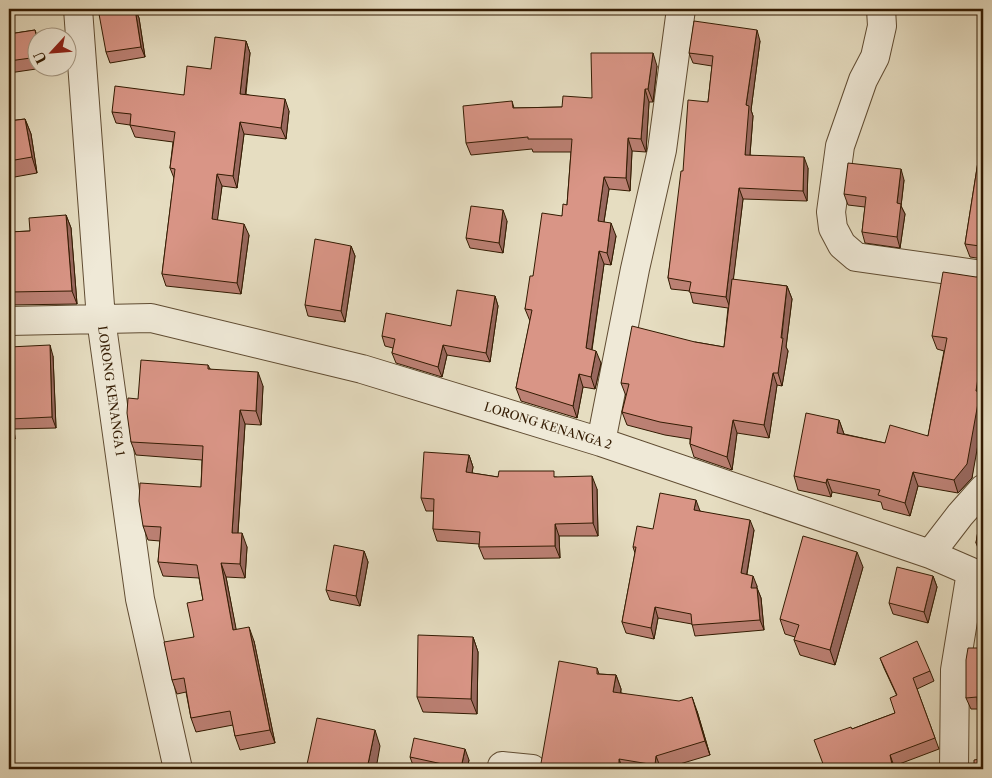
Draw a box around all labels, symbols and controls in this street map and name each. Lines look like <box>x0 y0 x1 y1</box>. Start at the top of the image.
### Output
north arrow <box>28 28 78 78</box>
text: U <box>29 48 51 67</box>
street label: LORONG KENANGA 1 <box>95 325 128 457</box>
street label: LORONG KENANGA 2 <box>482 399 614 452</box>

